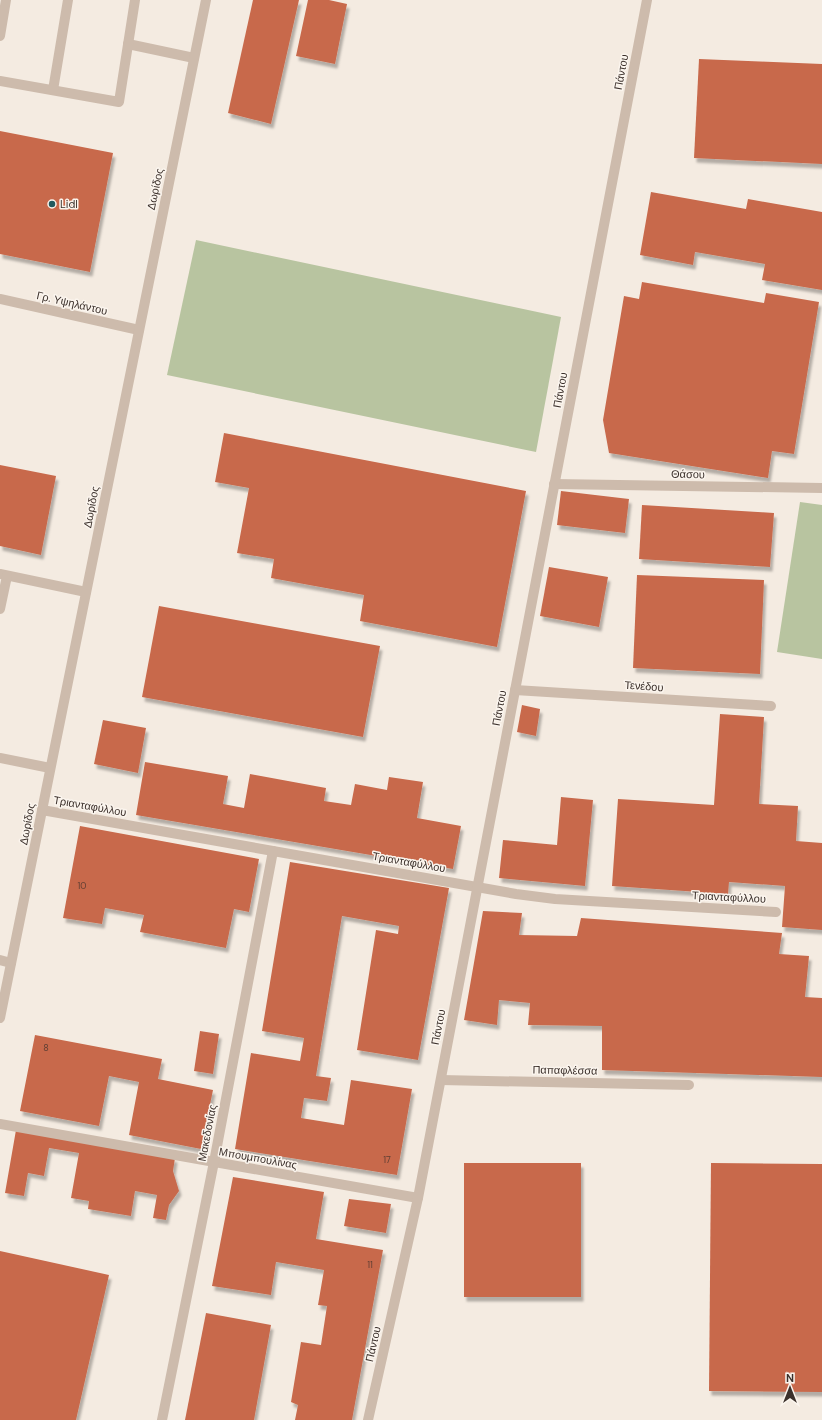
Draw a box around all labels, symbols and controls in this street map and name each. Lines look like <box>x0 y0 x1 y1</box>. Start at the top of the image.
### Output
street label: Πάντου <box>611 53 631 91</box>
street label: Δωρίδος <box>144 167 166 211</box>
place label: Lidl <box>60 197 78 211</box>
marker: Lidl <box>47 199 57 209</box>
street label: Γρ. Υψηλάντου <box>35 288 109 318</box>
street label: Πάντου <box>550 371 570 409</box>
street label: Θάσου <box>671 467 705 481</box>
street label: Δωρίδος <box>80 485 102 529</box>
street label: Τενέδου <box>624 678 664 694</box>
street label: Πάντου <box>489 689 509 727</box>
street label: Τριανταφύλλου <box>52 793 128 819</box>
street label: Δωρίδος <box>16 802 38 846</box>
street label: Τριανταφύλλου <box>371 849 447 875</box>
house number: 10 <box>78 880 86 892</box>
street label: Τριανταφύλλου <box>692 888 766 906</box>
street label: Πάντου <box>428 1008 448 1046</box>
house number: 8 <box>43 1042 49 1054</box>
street label: Παπαφλέσσα <box>532 1062 598 1078</box>
street label: Μακεδονίας <box>195 1103 219 1163</box>
street label: Μπουμπουλίνας <box>218 1144 298 1172</box>
house number: 17 <box>383 1154 391 1166</box>
house number: 11 <box>367 1259 373 1271</box>
street label: Πάντου <box>362 1325 384 1363</box>
north arrow <box>770 1368 810 1408</box>
text: N <box>786 1371 794 1385</box>

